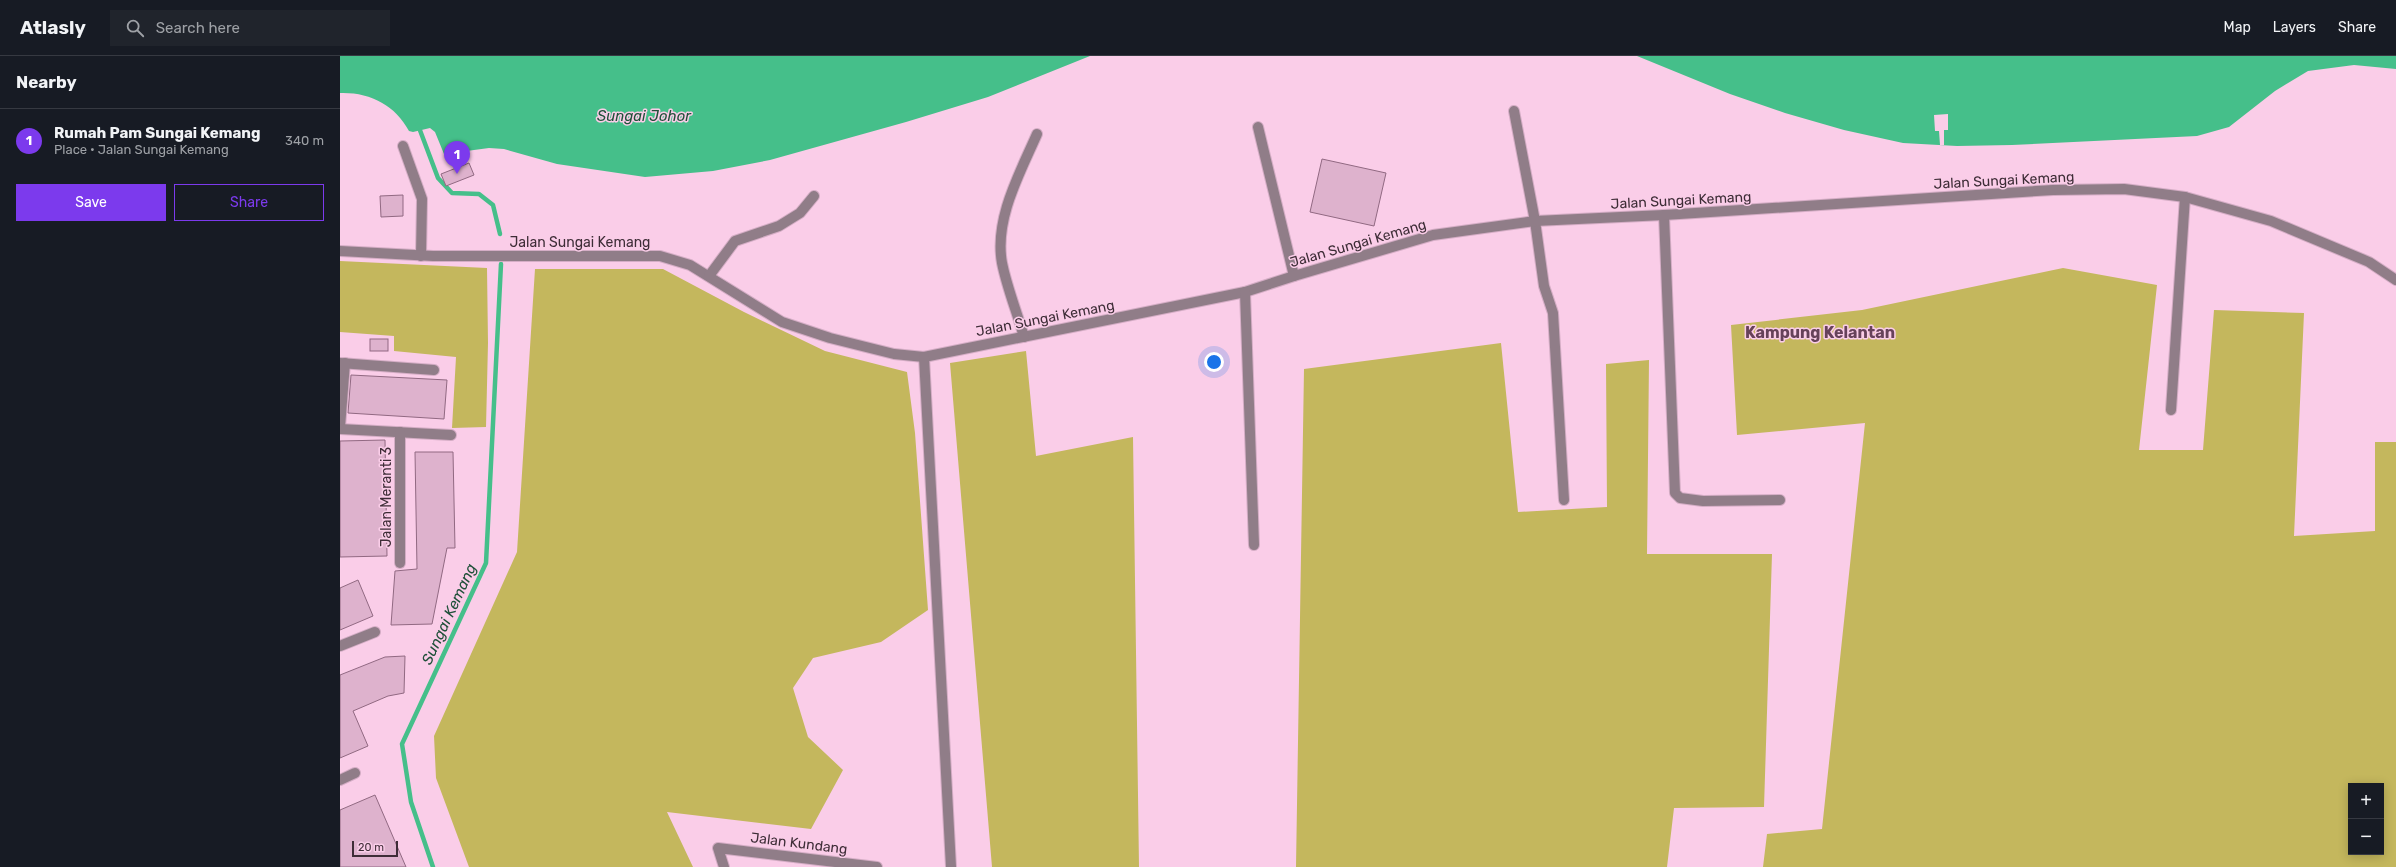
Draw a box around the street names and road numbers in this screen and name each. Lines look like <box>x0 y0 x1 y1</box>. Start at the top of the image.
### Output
street label: Jalan Sungai Kemang <box>1933 168 2075 193</box>
street label: Jalan Sungai Kemang <box>1610 188 1752 213</box>
street label: Jalan Sungai Kemang <box>1288 216 1428 271</box>
street label: Jalan Sungai Kemang <box>510 234 650 251</box>
street label: Jalan Sungai Kemang <box>974 297 1116 340</box>
street label: Jalan Meranti 3 <box>378 447 395 547</box>
street label: Jalan Kundang <box>750 829 848 858</box>

